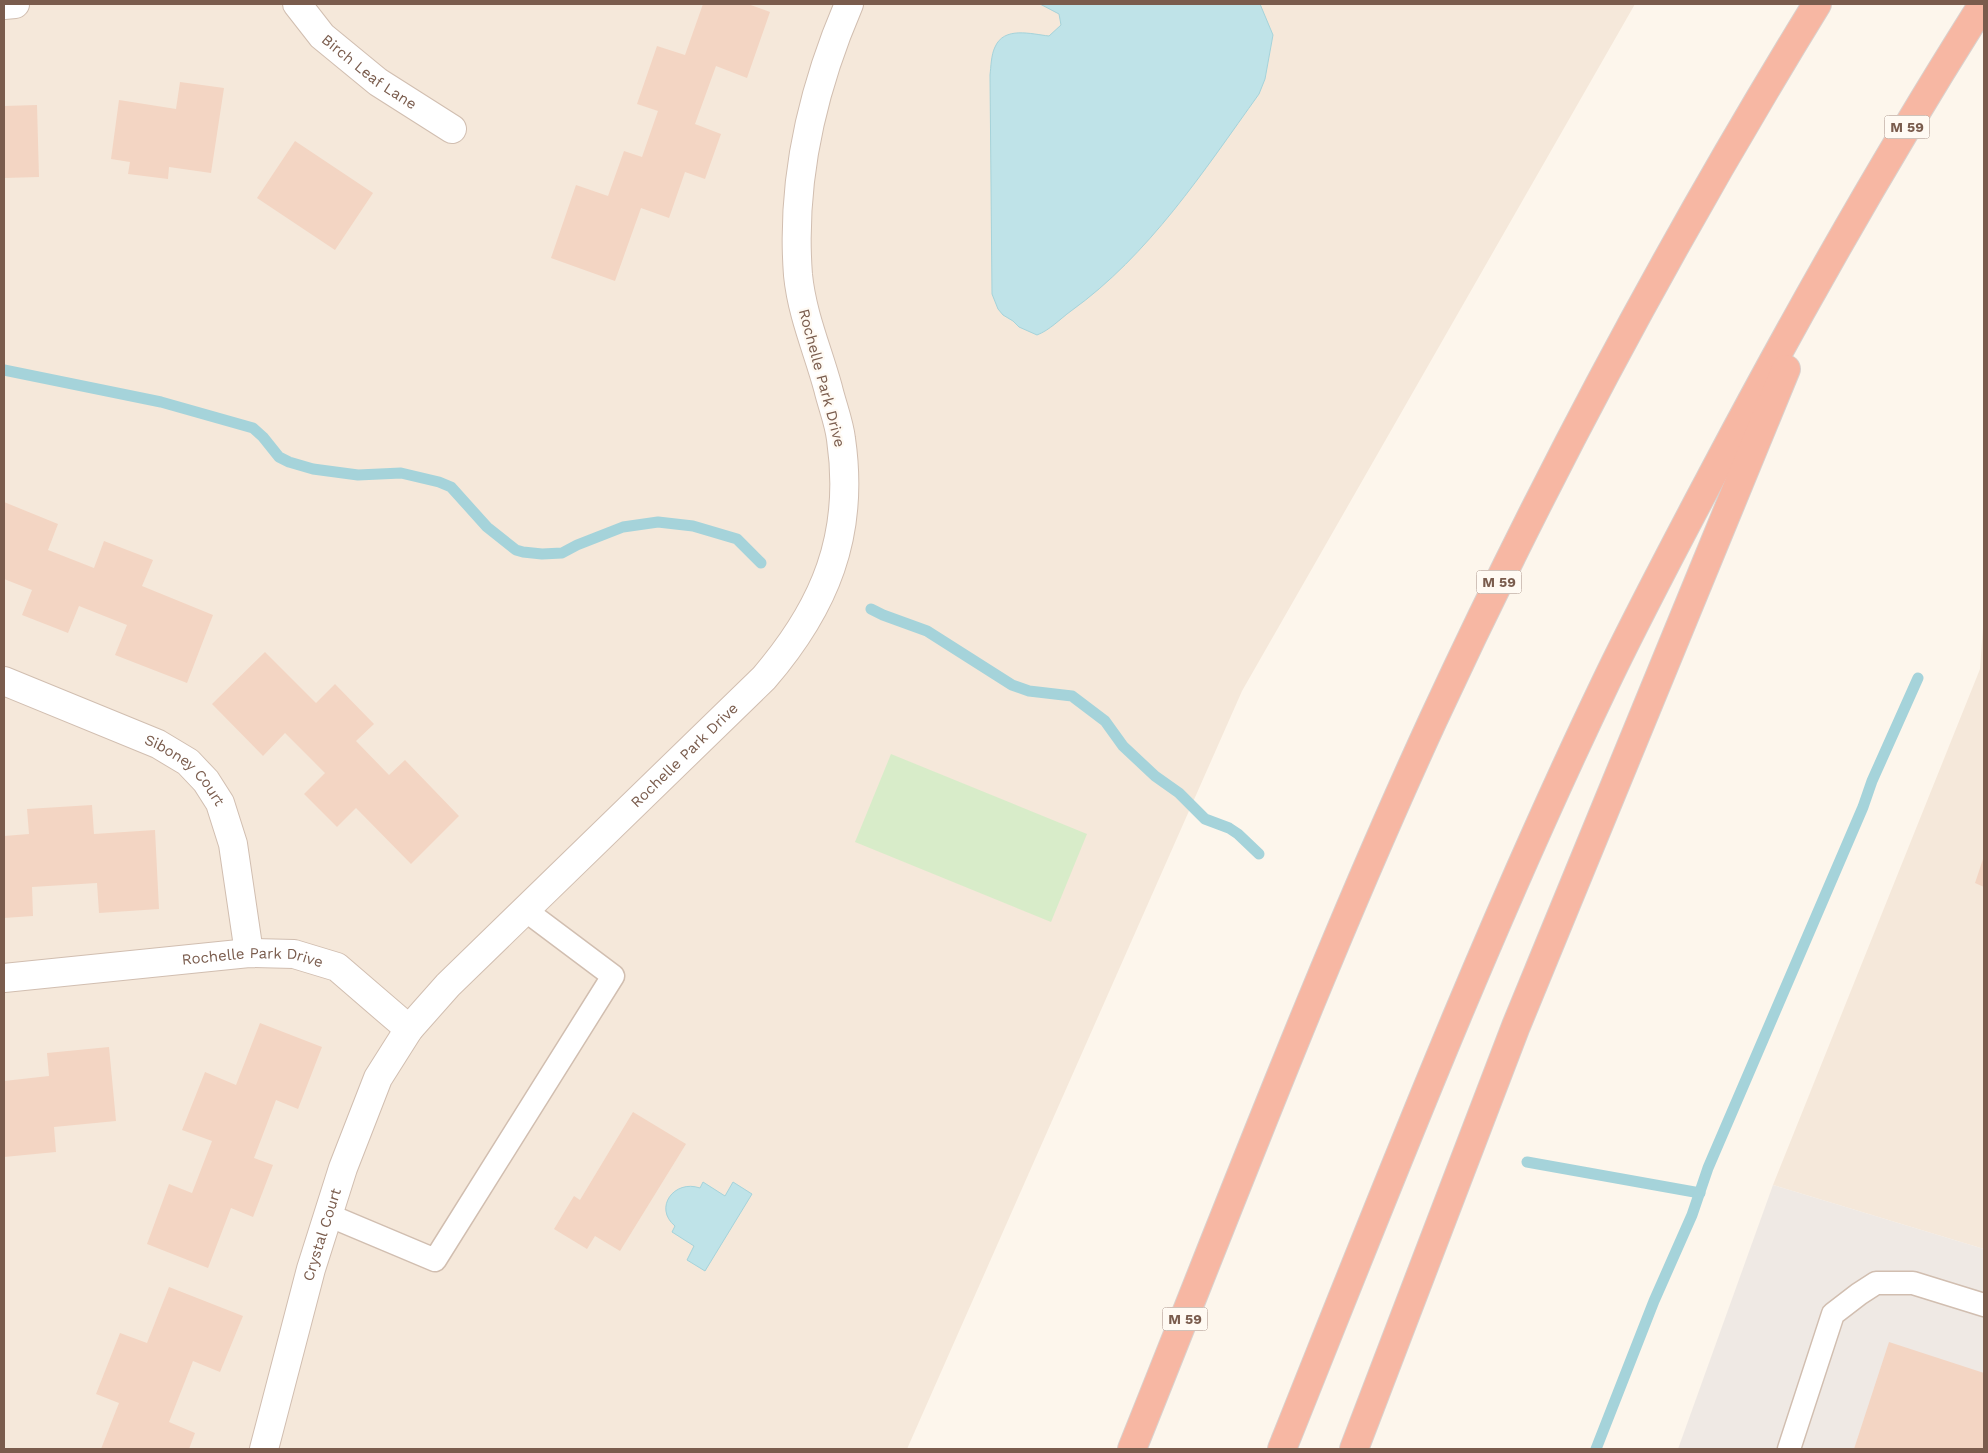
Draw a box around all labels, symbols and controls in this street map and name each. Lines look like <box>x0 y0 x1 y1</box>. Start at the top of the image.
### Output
street label: Birch Leaf Lane <box>318 30 420 113</box>
road number: M 59 <box>1884 115 1930 138</box>
street label: Rochelle Park Drive <box>795 307 849 449</box>
road number: M 59 <box>1476 570 1522 594</box>
street label: Rochelle Park Drive <box>627 699 742 811</box>
street label: Siboney Court <box>142 730 229 810</box>
street label: Rochelle Park Drive <box>181 944 325 971</box>
street label: Crystal Court <box>299 1185 345 1283</box>
road number: M 59 <box>1162 1308 1208 1330</box>

